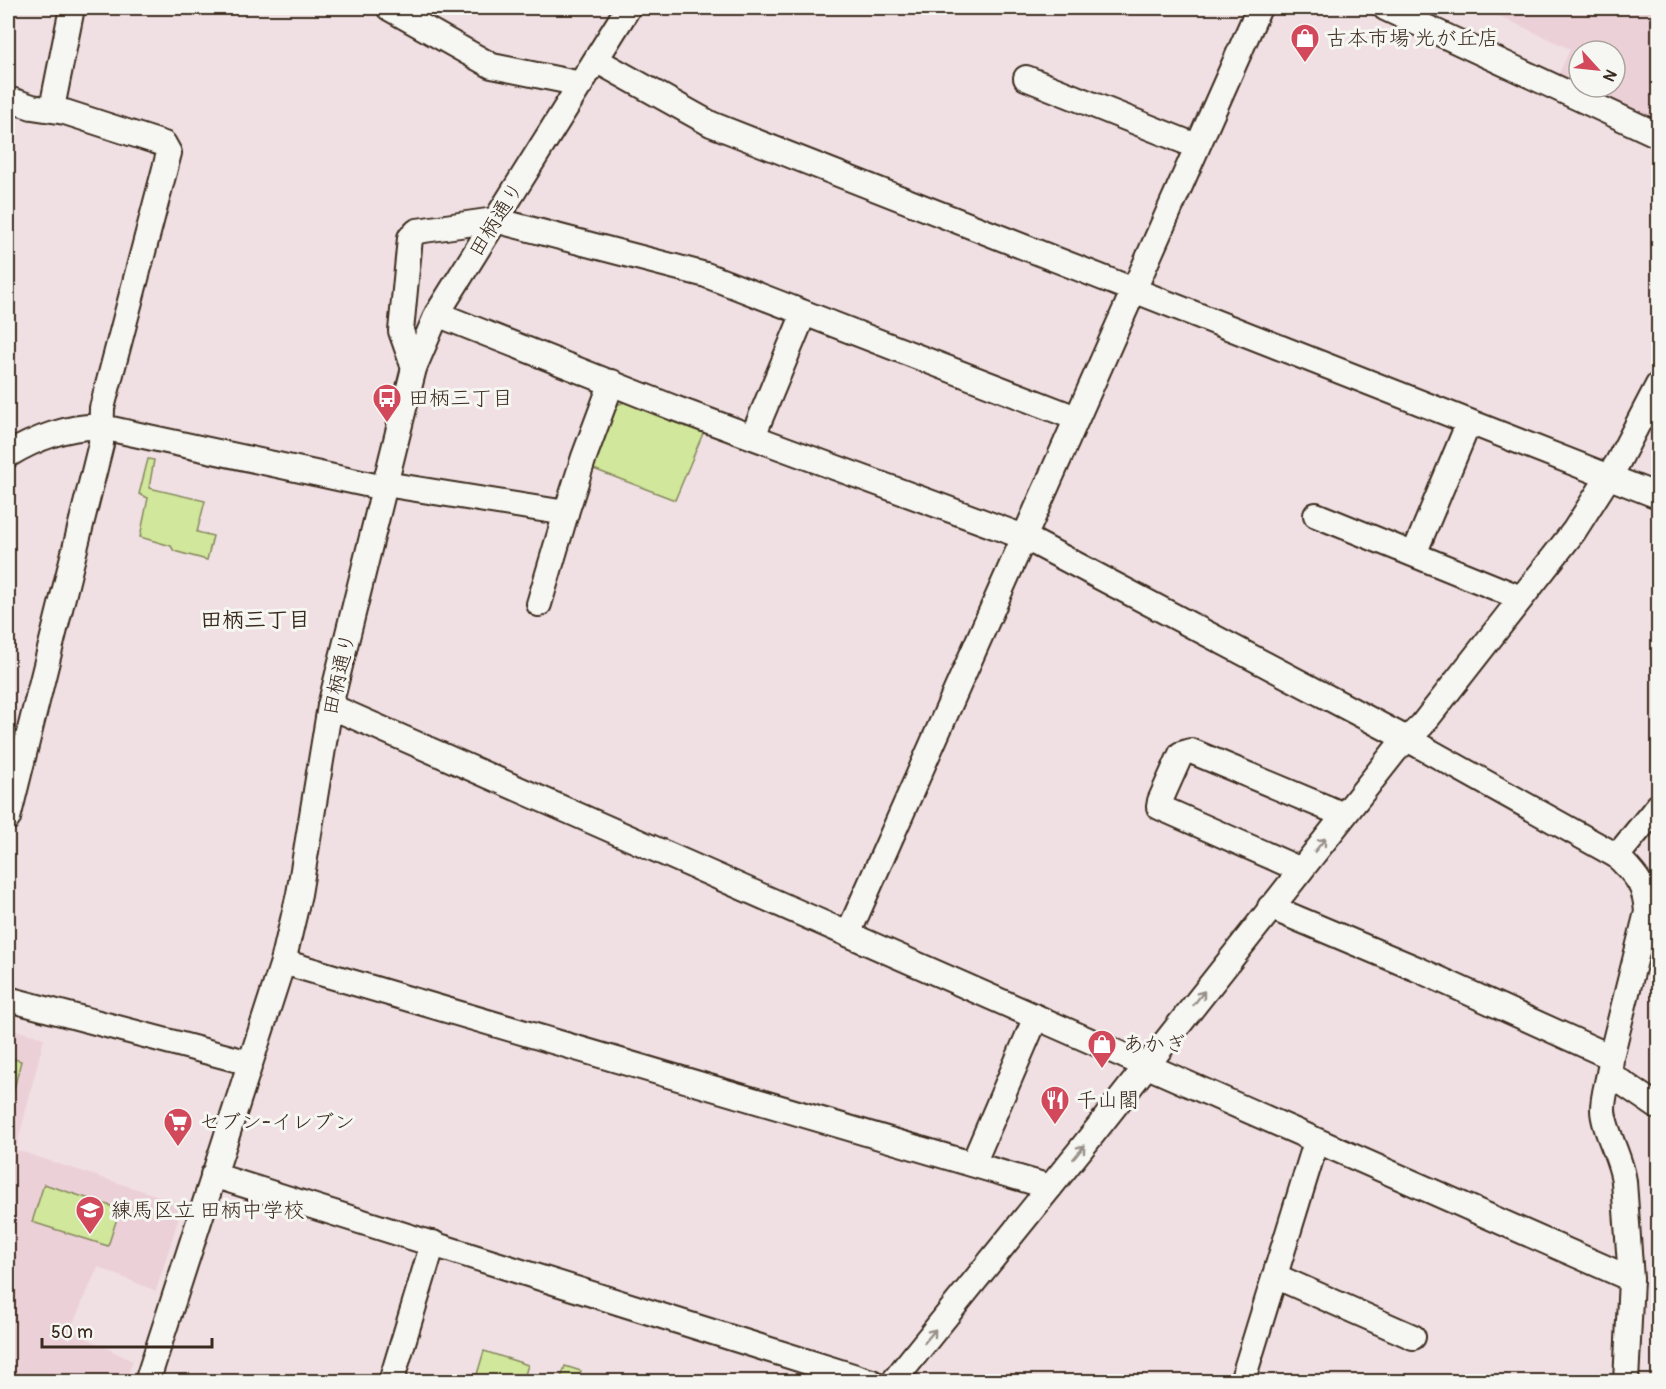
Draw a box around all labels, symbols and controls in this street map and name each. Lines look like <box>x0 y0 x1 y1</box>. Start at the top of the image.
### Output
shop icon: 古本市場 光が丘店 <box>1289 22 1321 64</box>
place label: 古本市場 光が丘店 <box>1326 25 1499 52</box>
north arrow <box>1567 39 1627 99</box>
text: N <box>1598 66 1621 85</box>
street label: 田柄通り <box>463 176 530 262</box>
bus stop icon: 田柄三丁目 <box>371 382 403 424</box>
place label: 田柄三丁目 <box>408 385 513 412</box>
district label: 田柄三丁目 <box>200 606 310 634</box>
street label: 田柄通り <box>317 630 362 718</box>
one-way arrow <box>1314 838 1327 854</box>
one-way arrow <box>1192 990 1205 1006</box>
shop icon: あかぎ <box>1086 1028 1118 1070</box>
place label: あかぎ <box>1123 1031 1186 1058</box>
restaurant icon: 千山閣 <box>1039 1084 1071 1126</box>
place label: 千山閣 <box>1076 1087 1139 1114</box>
supermarket icon: セブン-イレブン <box>162 1106 194 1148</box>
place label: セブン-イレブン <box>199 1109 355 1136</box>
one-way arrow <box>1072 1144 1085 1160</box>
school or university icon: 練馬区立 田柄中学校 <box>74 1194 106 1236</box>
place label: 練馬区立 田柄中学校 <box>111 1197 305 1224</box>
scale bar <box>42 1311 212 1349</box>
text: 50 m <box>51 1321 93 1344</box>
one-way arrow <box>923 1329 937 1344</box>

